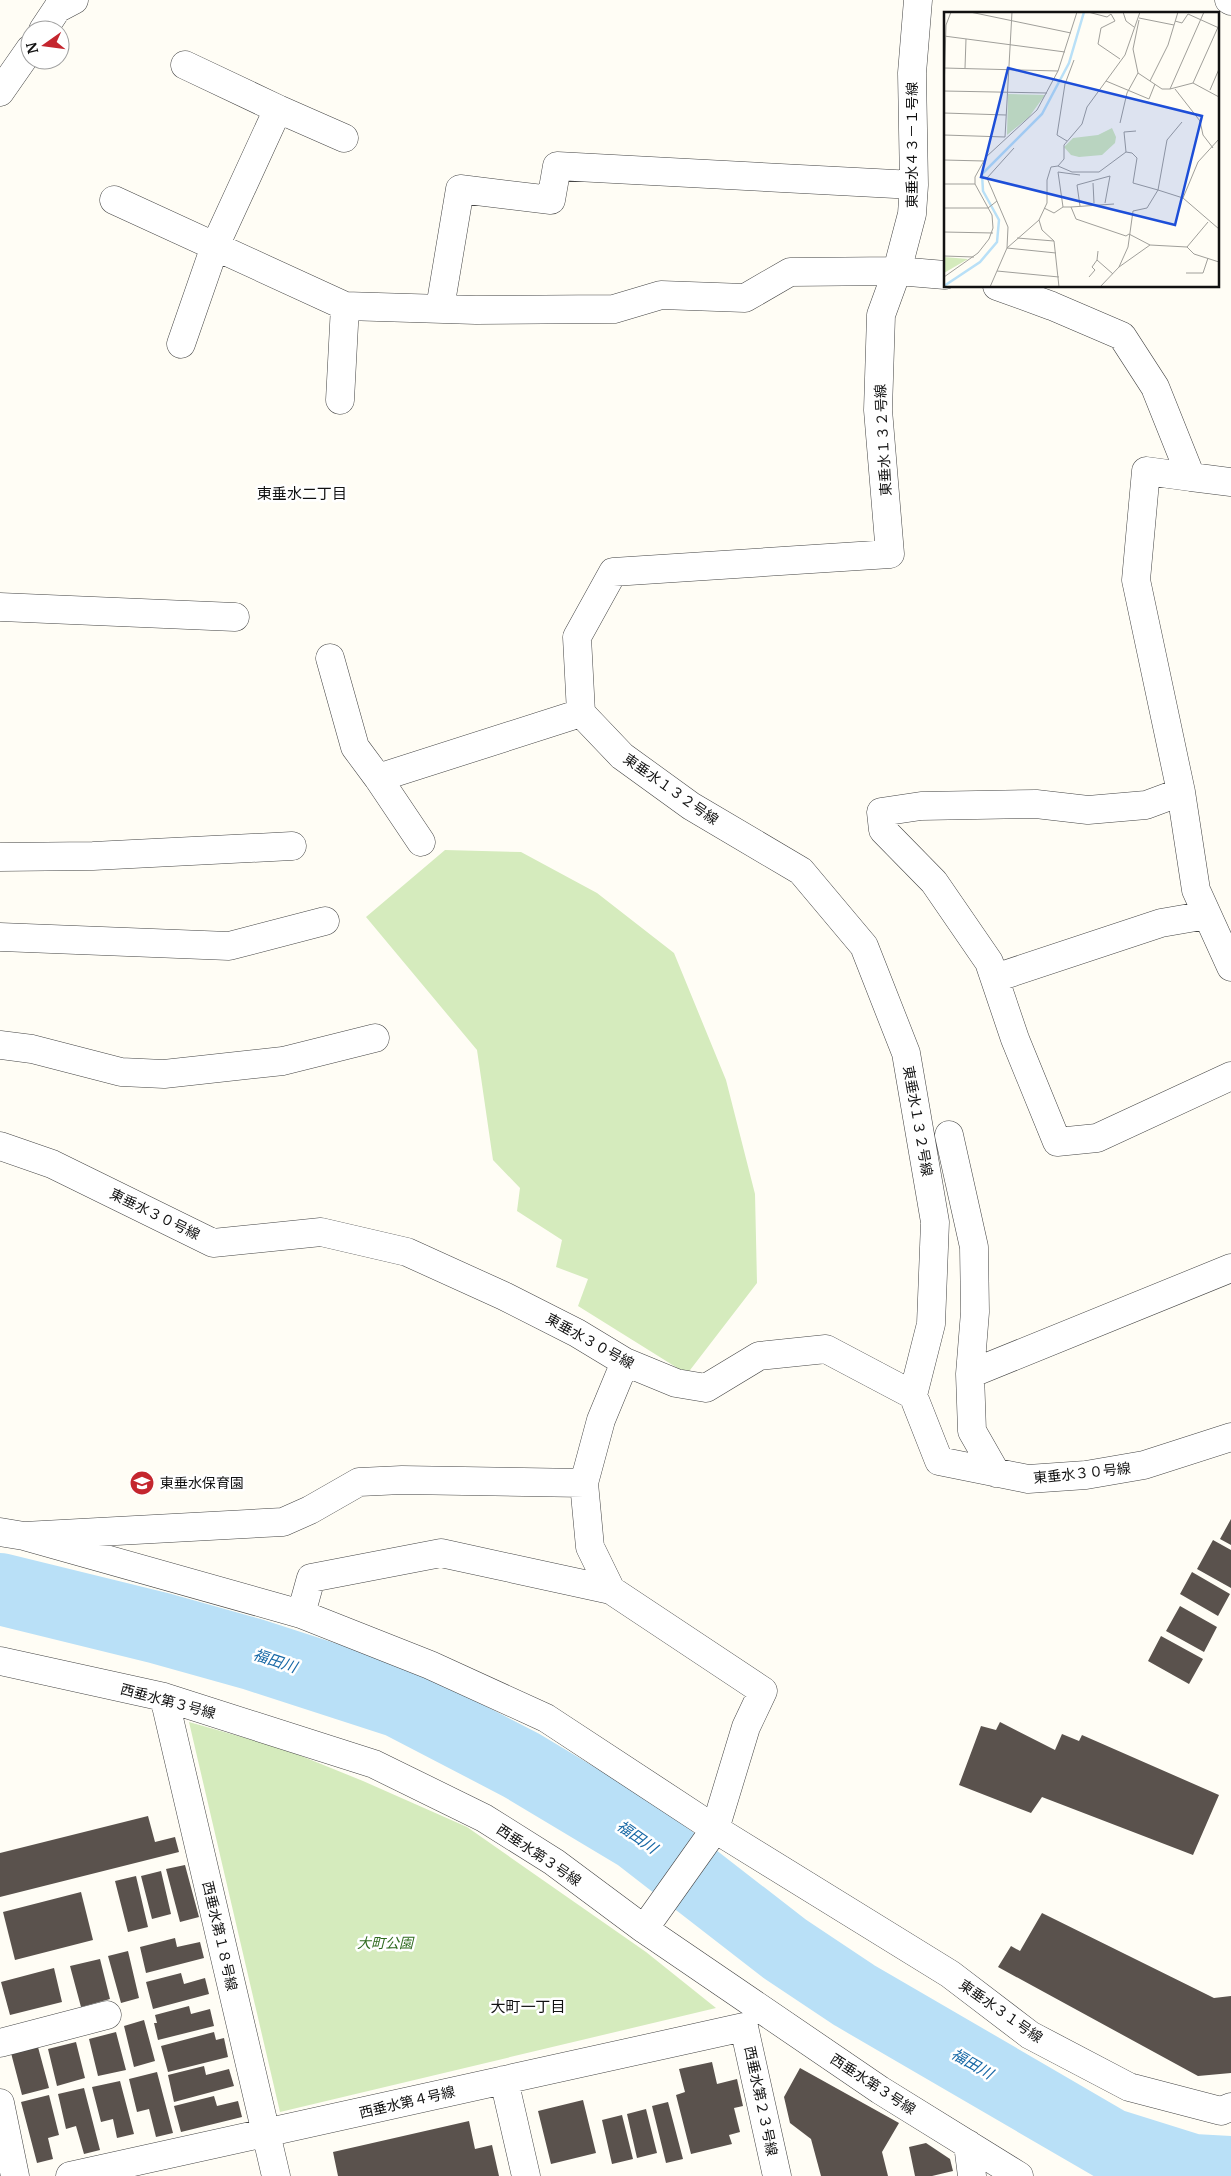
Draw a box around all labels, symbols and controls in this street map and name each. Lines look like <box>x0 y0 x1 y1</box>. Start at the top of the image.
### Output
inset map <box>944 12 1218 288</box>
north arrow <box>20 20 70 70</box>
text: N <box>22 41 42 56</box>
street label: 東垂水４３－１号線 <box>903 82 921 208</box>
street label: 東垂水１３２号線 <box>871 384 895 496</box>
district label: 東垂水二丁目 <box>257 484 347 503</box>
street label: 東垂水１３２号線 <box>620 750 722 828</box>
street label: 東垂水１３２号線 <box>899 1064 937 1178</box>
street label: 東垂水３０号線 <box>107 1184 203 1244</box>
street label: 東垂水３０号線 <box>543 1309 637 1373</box>
street label: 東垂水３０号線 <box>1032 1459 1132 1487</box>
school or university icon: 東垂水保育園 <box>129 1470 155 1496</box>
place label: 東垂水保育園 <box>160 1474 244 1492</box>
water label: 福田川 <box>251 1645 301 1677</box>
street label: 西垂水第３号線 <box>118 1680 218 1722</box>
water label: 福田川 <box>613 1816 663 1858</box>
street label: 西垂水第３号線 <box>493 1820 585 1890</box>
street label: 西垂水第１８号線 <box>199 1879 241 1993</box>
park label: 大町公園 <box>357 1934 415 1952</box>
street label: 東垂水３１号線 <box>956 1976 1046 2046</box>
district label: 大町一丁目 <box>490 1997 566 2016</box>
street label: 西垂水第２３号線 <box>741 2044 781 2158</box>
water label: 福田川 <box>948 2044 998 2084</box>
street label: 西垂水第３号線 <box>827 2050 919 2118</box>
street label: 西垂水第４号線 <box>357 2082 457 2122</box>

